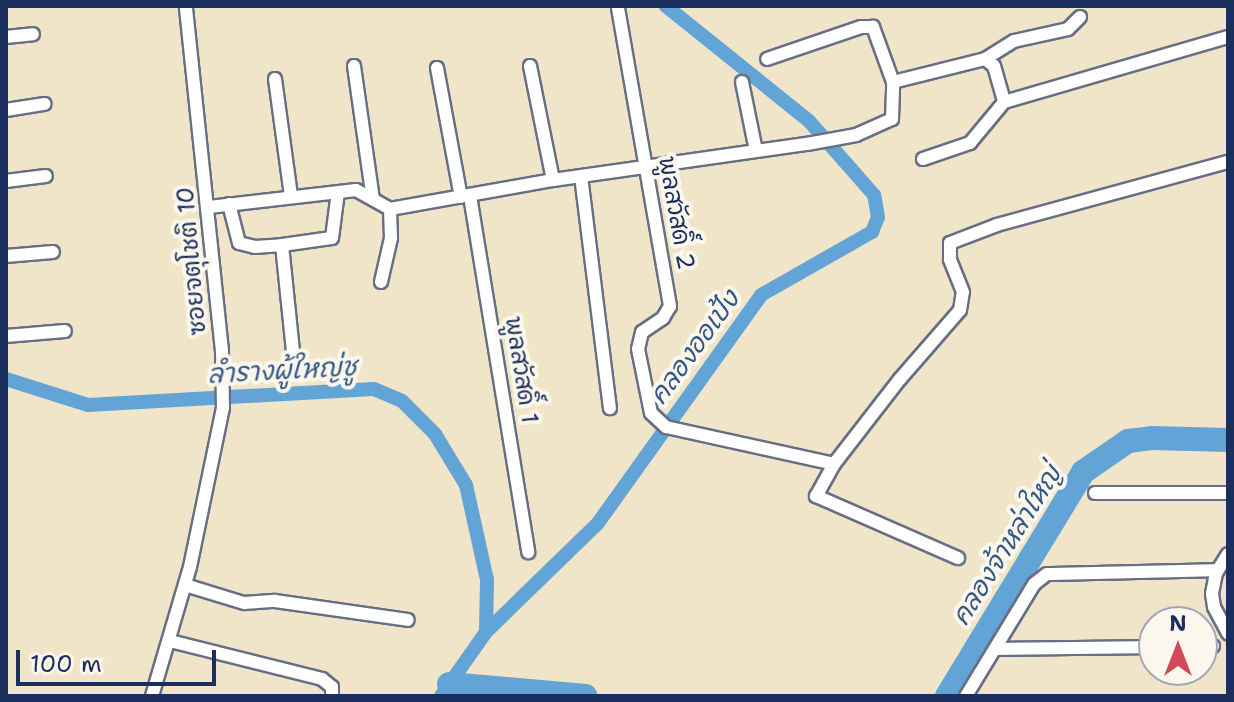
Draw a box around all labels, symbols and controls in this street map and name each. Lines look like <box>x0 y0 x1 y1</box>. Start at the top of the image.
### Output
street label: พูลสวัสดิ์ 2 <box>652 154 700 272</box>
street label: ซอยจตุโชติ 10 <box>171 186 213 336</box>
water label: คลองออเป้ง <box>642 284 746 410</box>
street label: พูลสวัสดิ์ 1 <box>498 314 544 426</box>
water label: ลำรางผู้ใหญ่ชู <box>207 351 357 389</box>
water label: คลองจ้าหล่าใหญ่ <box>945 460 1067 630</box>
north arrow <box>1138 606 1218 686</box>
text: N <box>1169 609 1187 638</box>
scale bar <box>20 634 220 684</box>
text: 100 m <box>30 648 102 680</box>

